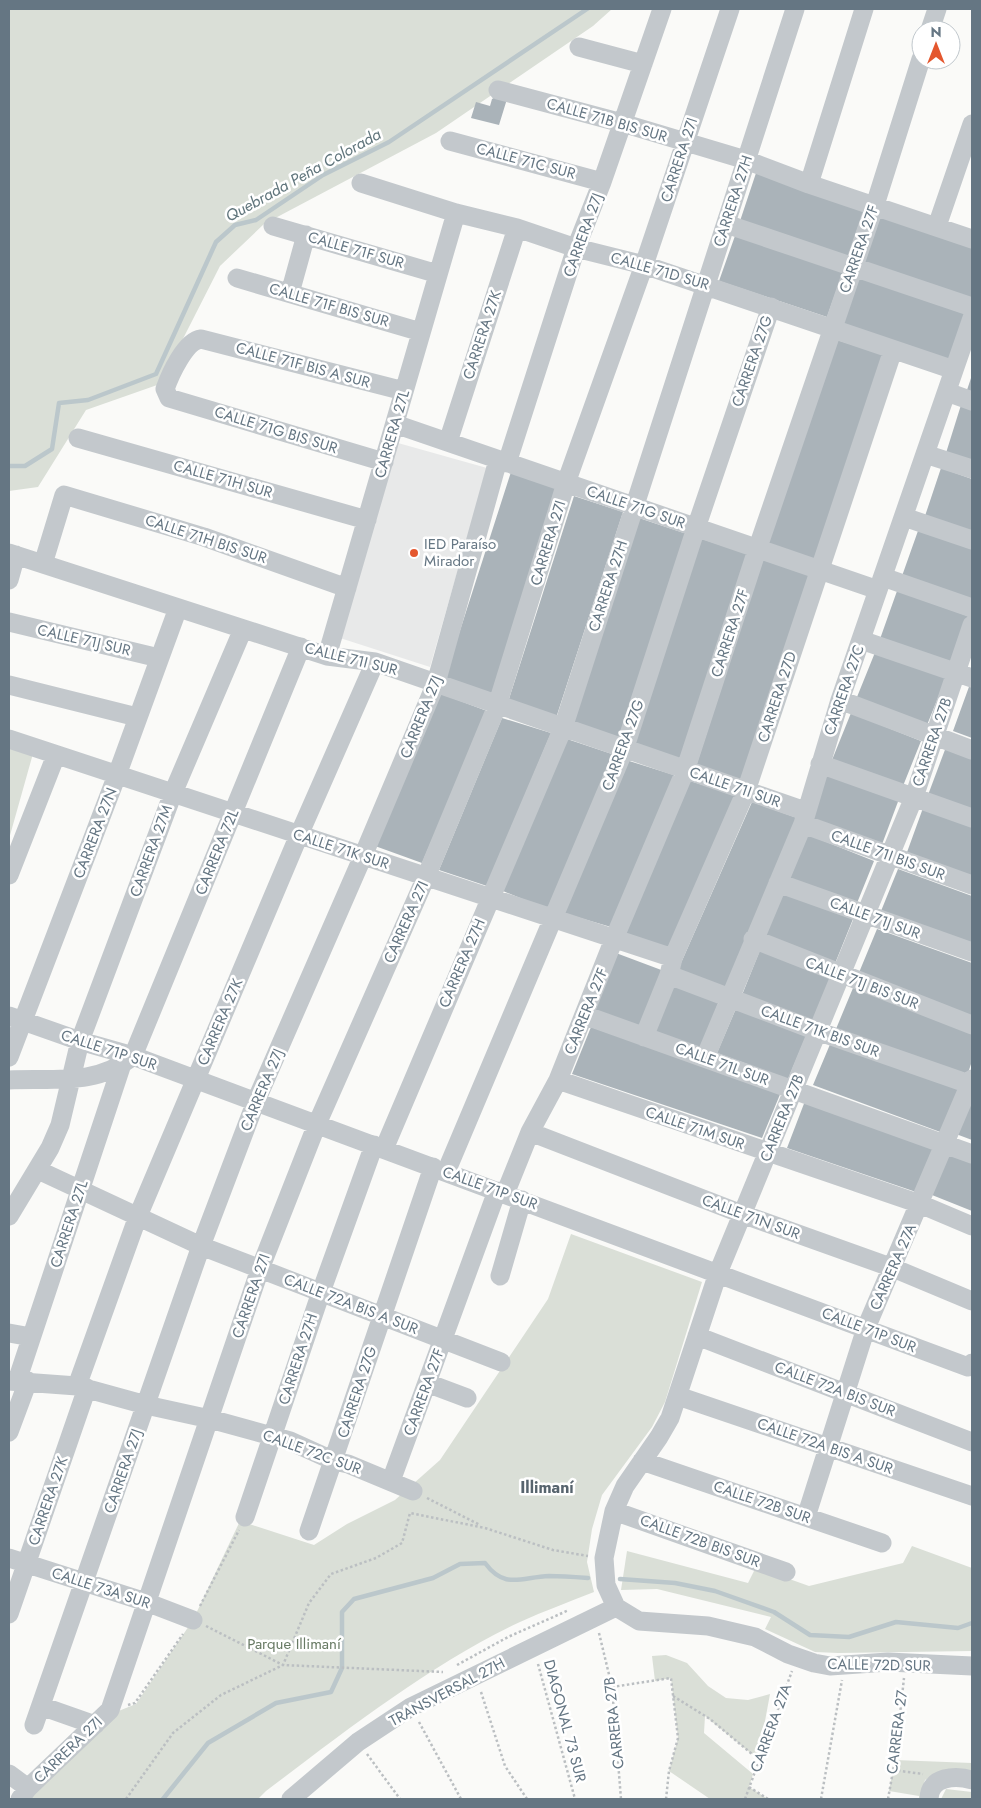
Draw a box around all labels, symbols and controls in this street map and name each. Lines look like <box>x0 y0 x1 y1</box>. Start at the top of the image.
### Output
north arrow <box>911 20 961 70</box>
text: N <box>930 22 942 42</box>
street label: CALLE 71B BIS SUR <box>544 92 670 148</box>
street label: CARRERA 27I <box>655 115 703 205</box>
water label: Quebrada Peña Colorada <box>221 122 385 227</box>
street label: CALLE 71C SUR <box>474 137 578 185</box>
street label: CARRERA 27H <box>708 152 758 250</box>
street label: CARRERA 27J <box>558 190 608 280</box>
street label: CARRERA 27F <box>834 202 884 296</box>
street label: CALLE 71F SUR <box>305 226 407 274</box>
street label: CALLE 71D SUR <box>608 246 712 296</box>
street label: CALLE 71F BIS SUR <box>267 277 392 333</box>
street label: CARRERA 27K <box>457 287 507 382</box>
street label: CARRERA 27G <box>726 312 778 410</box>
street label: CALLE 71F BIS A SUR <box>233 337 373 394</box>
street label: CARRERA 27L <box>369 387 415 481</box>
street label: CALLE 71G BIS SUR <box>212 401 341 459</box>
street label: CALLE 71H SUR <box>171 454 276 504</box>
street label: CALLE 71G SUR <box>584 480 689 534</box>
street label: CARRERA 27I <box>525 498 571 588</box>
street label: CALLE 71H BIS SUR <box>142 509 270 569</box>
place label: IED Paraíso Mirador <box>424 533 496 572</box>
street label: CARRERA 27H <box>583 537 633 635</box>
marker: IED Paraíso Mirador <box>408 547 420 559</box>
street label: CARRERA 27F <box>705 586 755 680</box>
street label: CALLE 71J SUR <box>35 619 133 662</box>
street label: CALLE 71I SUR <box>302 637 400 681</box>
street label: CARRERA 27C <box>818 642 870 738</box>
street label: CARRERA 27D <box>752 649 802 745</box>
street label: CARRERA 27J <box>394 672 448 762</box>
street label: CARRERA 27B <box>907 695 957 789</box>
street label: CARRERA 27G <box>596 696 650 794</box>
street label: CALLE 71I SUR <box>686 761 784 813</box>
street label: CARRERA 27N <box>68 784 122 882</box>
street label: CARRERA 27M <box>124 802 178 900</box>
street label: CARRERA 72L <box>190 805 244 898</box>
street label: CALLE 71K SUR <box>290 823 392 875</box>
street label: CALLE 71I BIS SUR <box>828 824 949 886</box>
street label: CARRERA 27I <box>378 877 434 967</box>
street label: CALLE 71J SUR <box>827 891 924 945</box>
street label: CARRERA 27H <box>433 915 491 1011</box>
street label: CALLE 71J BIS SUR <box>802 951 922 1015</box>
street label: CARRERA 27F <box>559 964 613 1058</box>
street label: CARRERA 27K <box>192 975 248 1069</box>
street label: CALLE 71K BIS SUR <box>758 999 883 1063</box>
street label: CALLE 71P SUR <box>58 1024 160 1076</box>
street label: CALLE 71L SUR <box>672 1037 772 1091</box>
street label: CARRERA 27J <box>235 1045 289 1135</box>
street label: CARRERA 27B <box>754 1071 810 1165</box>
street label: CALLE 71M SUR <box>642 1101 748 1155</box>
street label: CALLE 71P SUR <box>439 1161 541 1216</box>
street label: CARRERA 27L <box>44 1177 94 1271</box>
street label: CALLE 71N SUR <box>699 1189 804 1245</box>
street label: CARRERA 27A <box>864 1220 922 1314</box>
street label: CARRERA 27I <box>226 1251 276 1341</box>
street label: CALLE 72A BIS A SUR <box>281 1268 422 1340</box>
street label: CALLE 71P SUR <box>819 1302 920 1358</box>
street label: CARRERA 27H <box>273 1310 323 1408</box>
street label: CARRERA 27G <box>332 1343 382 1441</box>
street label: CARRERA 27F <box>398 1345 450 1439</box>
street label: CALLE 72A BIS SUR <box>771 1356 899 1422</box>
street label: CALLE 72A BIS A SUR <box>754 1412 896 1480</box>
street label: CALLE 72C SUR <box>260 1424 365 1480</box>
street label: CARRERA 27J <box>98 1426 148 1516</box>
street label: CARRERA 27K <box>23 1453 74 1548</box>
street label: CALLE 72B SUR <box>710 1475 814 1529</box>
district label: Illimaní <box>520 1476 574 1499</box>
street label: CALLE 72B BIS SUR <box>637 1509 764 1573</box>
street label: CALLE 73A SUR <box>49 1562 154 1614</box>
park label: Parque Illimaní <box>247 1633 342 1655</box>
street label: TRANSVERSAL 27H <box>385 1652 509 1732</box>
street label: CALLE 72D SUR <box>827 1653 931 1677</box>
street label: DIAGONAL 73 SUR <box>538 1657 592 1785</box>
street label: CARRERA 27B <box>598 1676 630 1770</box>
street label: CARRERA 27A <box>745 1681 797 1775</box>
street label: CARRERA 27 <box>881 1689 913 1775</box>
street label: CARRERA 27I <box>29 1712 107 1788</box>

